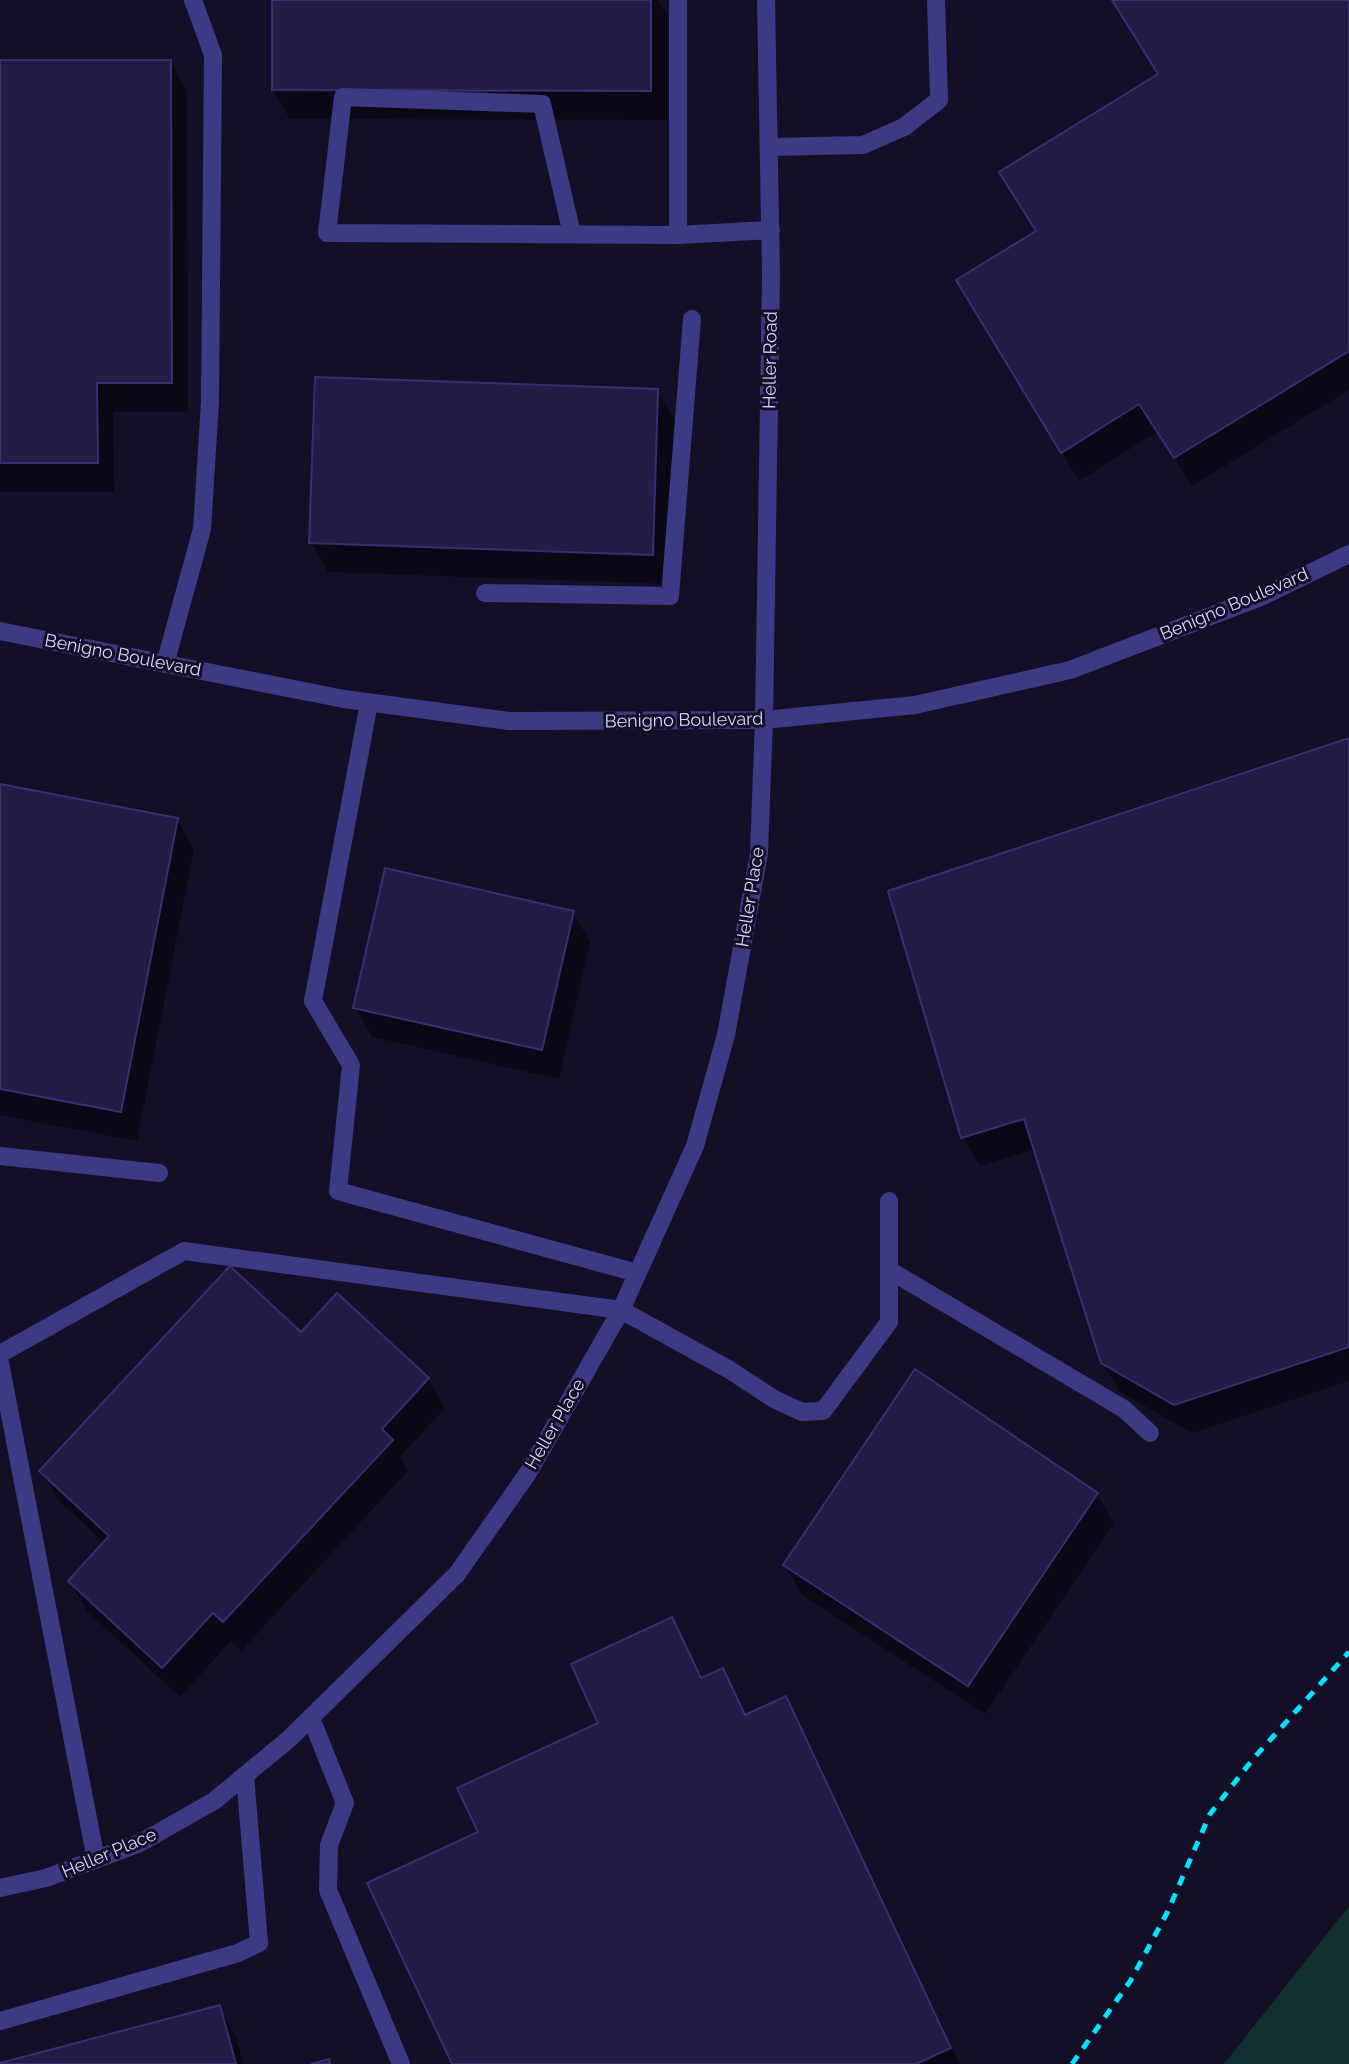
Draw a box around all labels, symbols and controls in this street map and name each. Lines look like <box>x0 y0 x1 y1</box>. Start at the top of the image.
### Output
street label: Heller Road <box>758 311 781 409</box>
street label: Benigno Boulevard <box>1157 563 1311 644</box>
street label: Benigno Boulevard <box>43 629 203 680</box>
street label: Benigno Boulevard <box>604 708 764 731</box>
street label: Heller Place <box>731 845 768 948</box>
street label: Heller Place <box>520 1374 589 1473</box>
street label: Heller Place <box>58 1823 160 1882</box>

